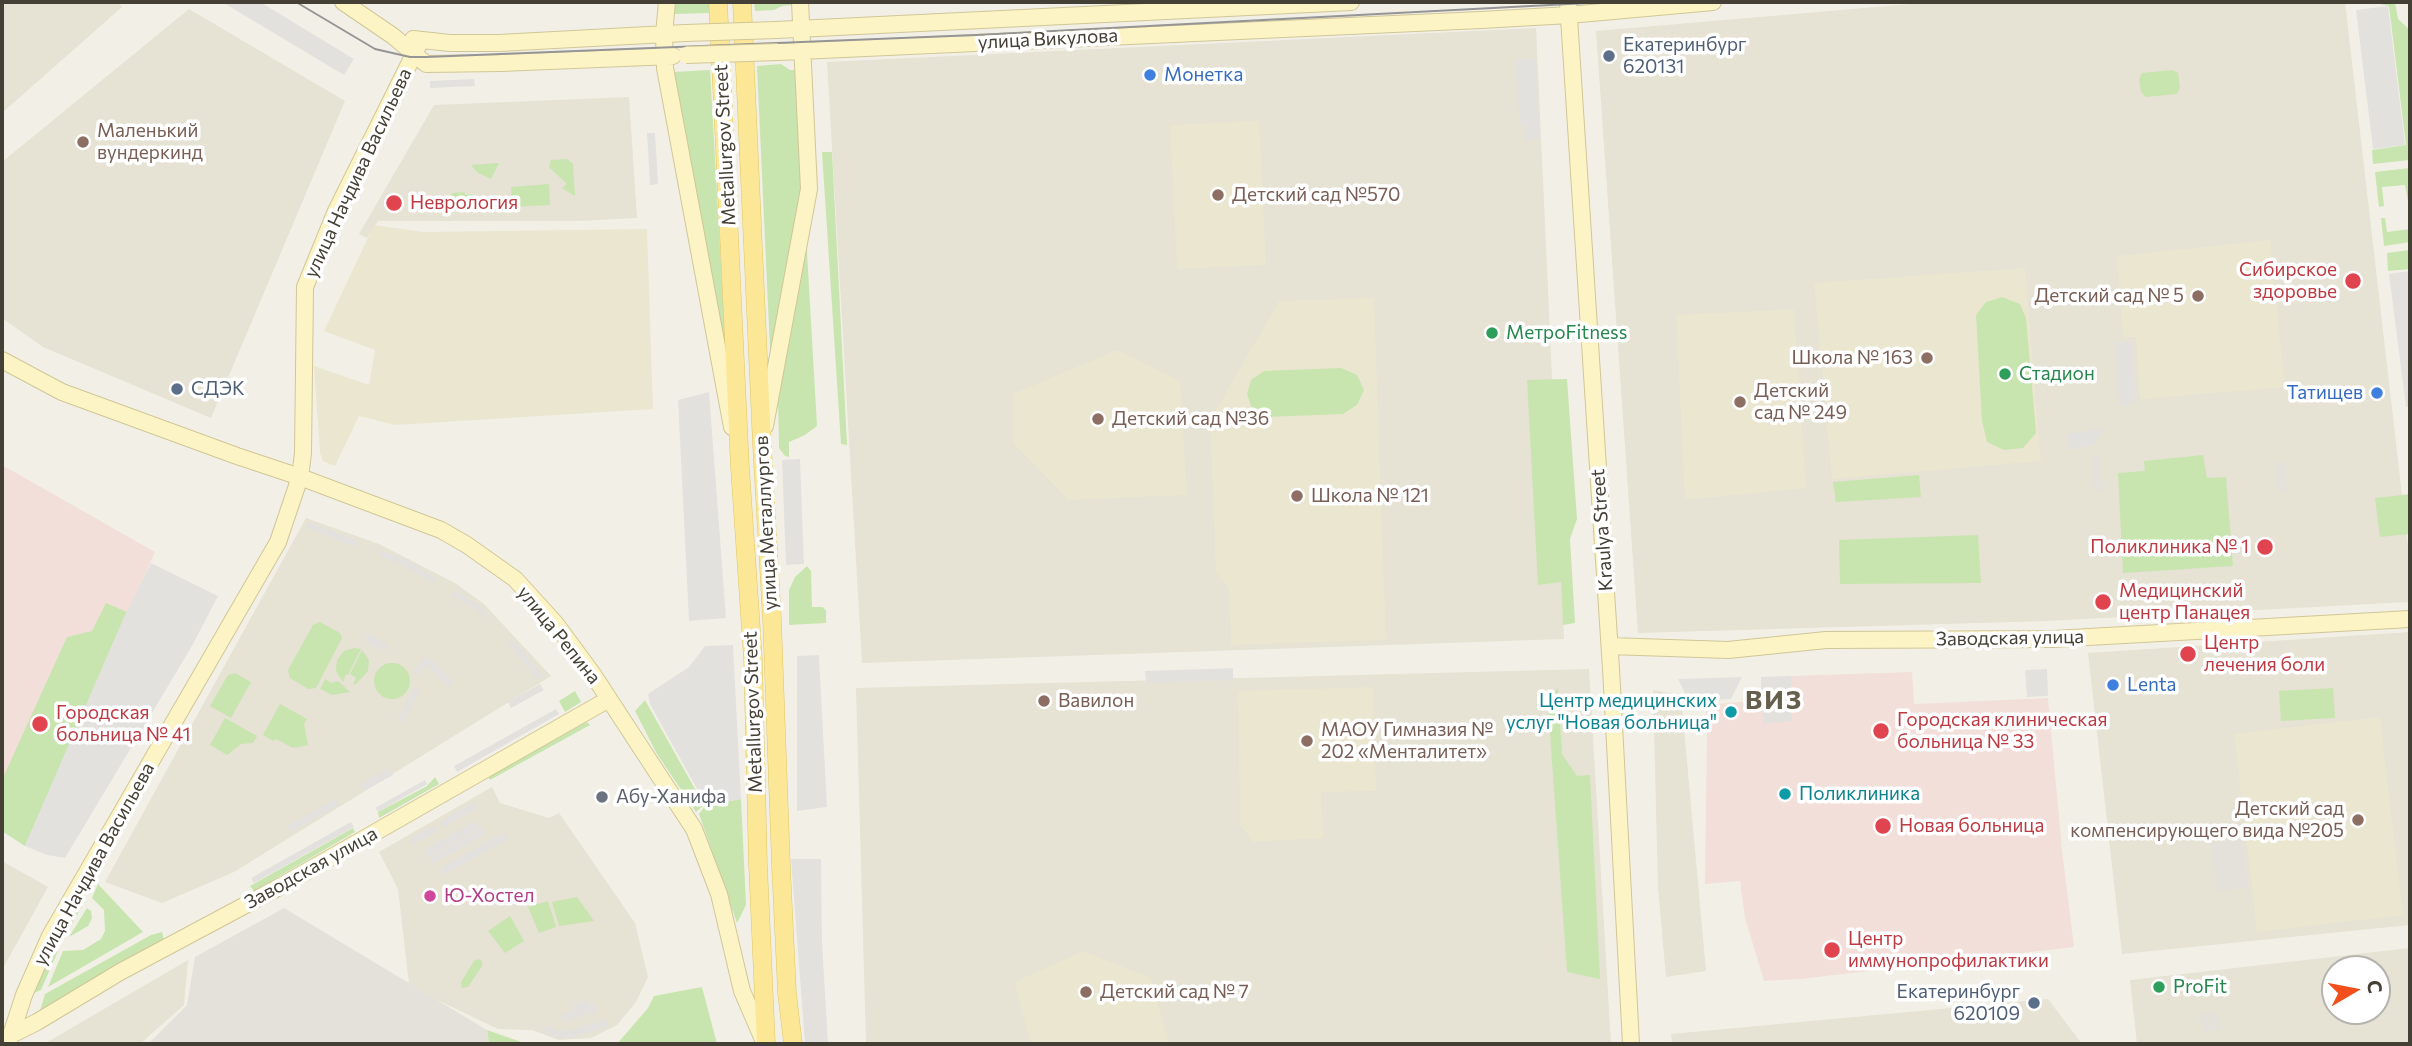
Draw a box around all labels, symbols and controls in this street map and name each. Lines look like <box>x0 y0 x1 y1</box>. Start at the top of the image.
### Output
street label: улица Викулова <box>977 24 1119 54</box>
place label: Екатеринбург 620131 <box>1623 34 1746 78</box>
marker: Екатеринбург 620131 <box>1601 48 1617 64</box>
street label: Metallurgov Street <box>709 64 741 226</box>
place label: Монетка <box>1164 64 1243 86</box>
street label: улица Начдива Васильева <box>299 65 417 281</box>
marker: Монетка <box>1142 67 1158 83</box>
place label: Маленький вундеркинд <box>97 120 203 164</box>
marker: Маленький вундеркинд <box>75 134 91 150</box>
place label: Детский сад №570 <box>1232 184 1400 206</box>
marker: Детский сад №570 <box>1210 187 1226 203</box>
place label: Неврология <box>410 192 518 214</box>
marker: Неврология <box>384 193 404 213</box>
place label: Сибирское здоровье <box>2239 259 2337 303</box>
marker: Сибирское здоровье <box>2343 271 2363 291</box>
place label: Детский сад № 5 <box>2034 285 2184 307</box>
marker: Детский сад № 5 <box>2190 288 2206 304</box>
place label: МетроFitness <box>1506 322 1627 344</box>
marker: МетроFitness <box>1484 325 1500 341</box>
place label: Школа № 163 <box>1791 347 1913 369</box>
marker: Школа № 163 <box>1919 350 1935 366</box>
place label: Стадион <box>2019 363 2095 385</box>
marker: Стадион <box>1997 366 2013 382</box>
place label: СДЭК <box>191 378 245 400</box>
place label: Детский сад № 249 <box>1754 380 1847 424</box>
marker: СДЭК <box>169 381 185 397</box>
place label: Татищев <box>2287 382 2363 404</box>
marker: Татищев <box>2369 385 2385 401</box>
marker: Детский сад № 249 <box>1732 394 1748 410</box>
place label: Детский сад №36 <box>1112 408 1269 430</box>
marker: Детский сад №36 <box>1090 411 1106 427</box>
street label: улица Металлургов <box>750 435 782 611</box>
street label: Kraulya Street <box>1586 468 1618 592</box>
place label: Школа № 121 <box>1311 485 1429 507</box>
marker: Школа № 121 <box>1289 488 1305 504</box>
place label: Поликлиника № 1 <box>2090 536 2249 558</box>
marker: Поликлиника № 1 <box>2255 537 2275 557</box>
place label: Медицинский центр Панацея <box>2119 580 2250 624</box>
street label: улица Репина <box>513 581 605 689</box>
marker: Медицинский центр Панацея <box>2093 592 2113 612</box>
street label: Заводская улица <box>1936 625 2084 651</box>
street label: Metallurgov Street <box>739 631 767 793</box>
place label: Центр лечения боли <box>2204 632 2325 676</box>
marker: Центр лечения боли <box>2178 644 2198 664</box>
place label: Lenta <box>2127 674 2177 696</box>
marker: Lenta <box>2105 677 2121 693</box>
district label: ВИЗ <box>1745 684 1803 716</box>
place label: Вавилон <box>1058 690 1134 712</box>
place label: Центр медицинских услуг "Новая больница" <box>1506 690 1717 734</box>
marker: Вавилон <box>1036 693 1052 709</box>
place label: Городская больница № 41 <box>56 702 191 746</box>
marker: Центр медицинских услуг "Новая больница" <box>1723 704 1739 720</box>
place label: Городская клиническая больница № 33 <box>1897 709 2107 753</box>
marker: Городская больница № 41 <box>30 714 50 734</box>
place label: МАОУ Гимназия № 202 «Менталитет» <box>1321 719 1493 763</box>
marker: Городская клиническая больница № 33 <box>1871 721 1891 741</box>
marker: МАОУ Гимназия № 202 «Менталитет» <box>1299 733 1315 749</box>
street label: улица Начдива Васильева <box>29 759 159 969</box>
place label: Поликлиника <box>1799 783 1920 805</box>
place label: Абу-Ханифа <box>616 786 726 808</box>
marker: Поликлиника <box>1777 786 1793 802</box>
marker: Абу-Ханифа <box>594 789 610 805</box>
place label: Детский сад компенсирующего вида №205 <box>2070 798 2344 842</box>
marker: Детский сад компенсирующего вида №205 <box>2350 812 2366 828</box>
place label: Новая больница <box>1899 815 2044 837</box>
marker: Новая больница <box>1873 816 1893 836</box>
street label: Заводская улица <box>241 822 381 914</box>
place label: Ю-Хостел <box>444 885 534 907</box>
marker: Ю-Хостел <box>422 888 438 904</box>
place label: Центр иммунопрофилактики <box>1848 928 2049 972</box>
marker: Центр иммунопрофилактики <box>1822 940 1842 960</box>
north arrow <box>2321 955 2391 1025</box>
place label: ProFit <box>2173 976 2227 998</box>
text: С <box>2363 978 2388 995</box>
marker: ProFit <box>2151 979 2167 995</box>
place label: Детский сад № 7 <box>1100 981 1249 1003</box>
place label: Екатеринбург 620109 <box>1897 981 2020 1025</box>
marker: Детский сад № 7 <box>1078 984 1094 1000</box>
marker: Екатеринбург 620109 <box>2026 995 2042 1011</box>

